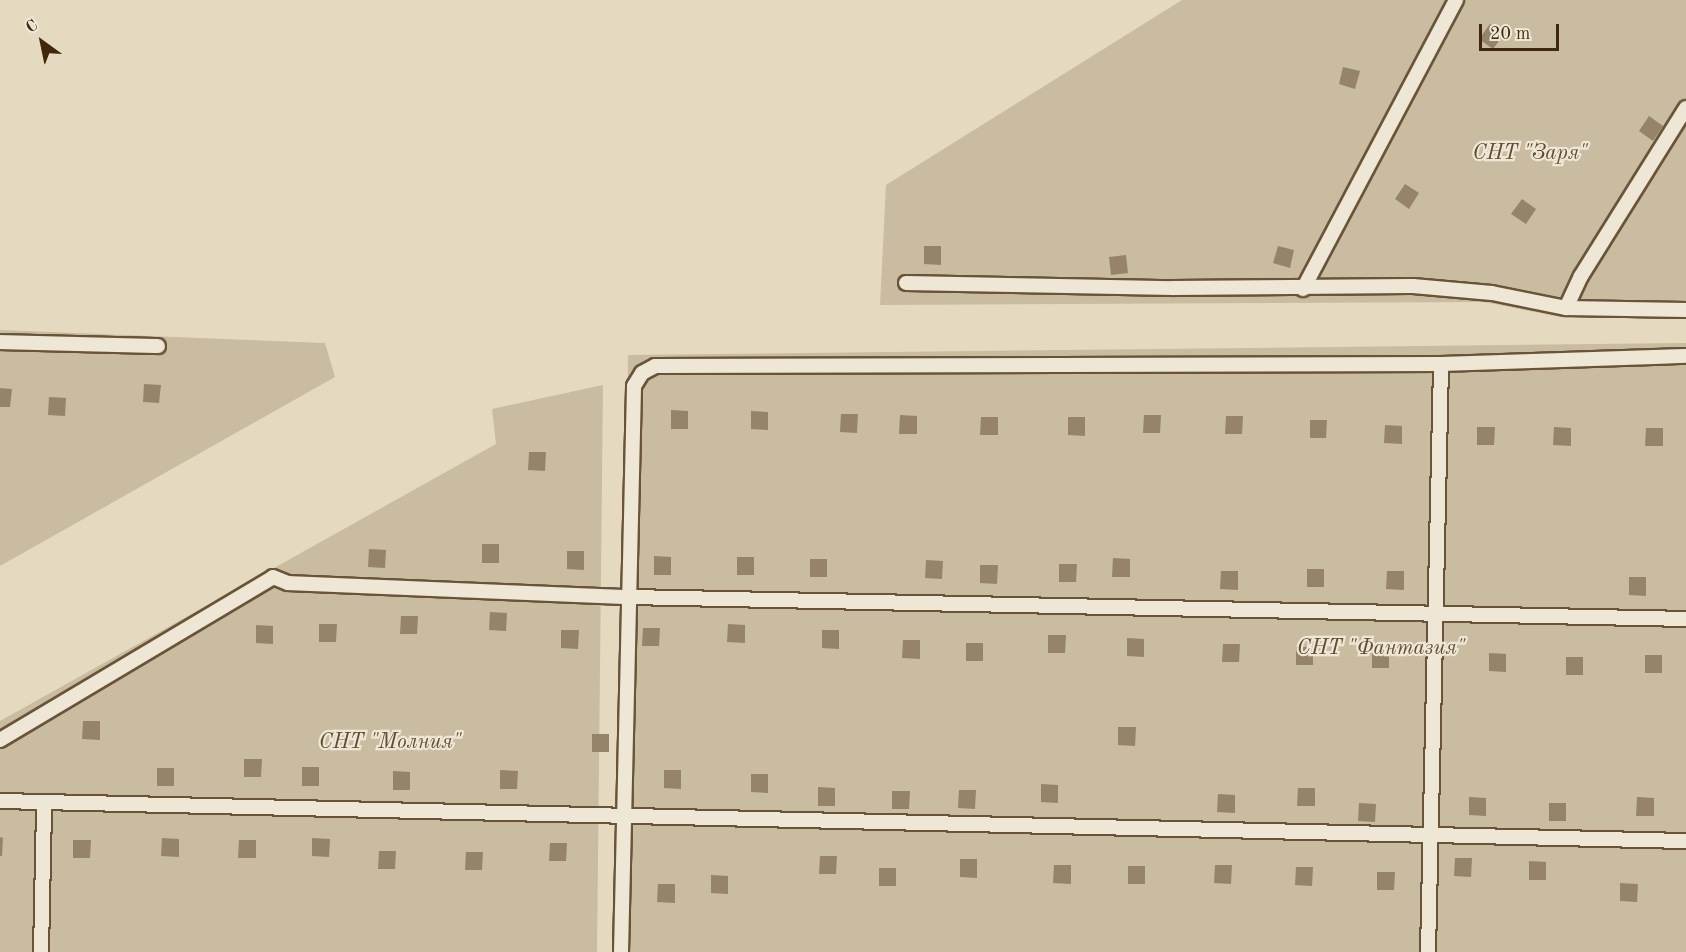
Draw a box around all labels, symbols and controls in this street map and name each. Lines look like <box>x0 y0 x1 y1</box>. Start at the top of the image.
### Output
north arrow <box>12 12 72 72</box>
scale bar <box>1482 12 1562 50</box>
text: С <box>23 17 41 36</box>
text: 20 m <box>1490 25 1530 43</box>
park label: СНТ "Заря" <box>1472 141 1588 167</box>
park label: СНТ "Фантазия" <box>1297 636 1465 662</box>
park label: СНТ "Молния" <box>319 730 461 756</box>

